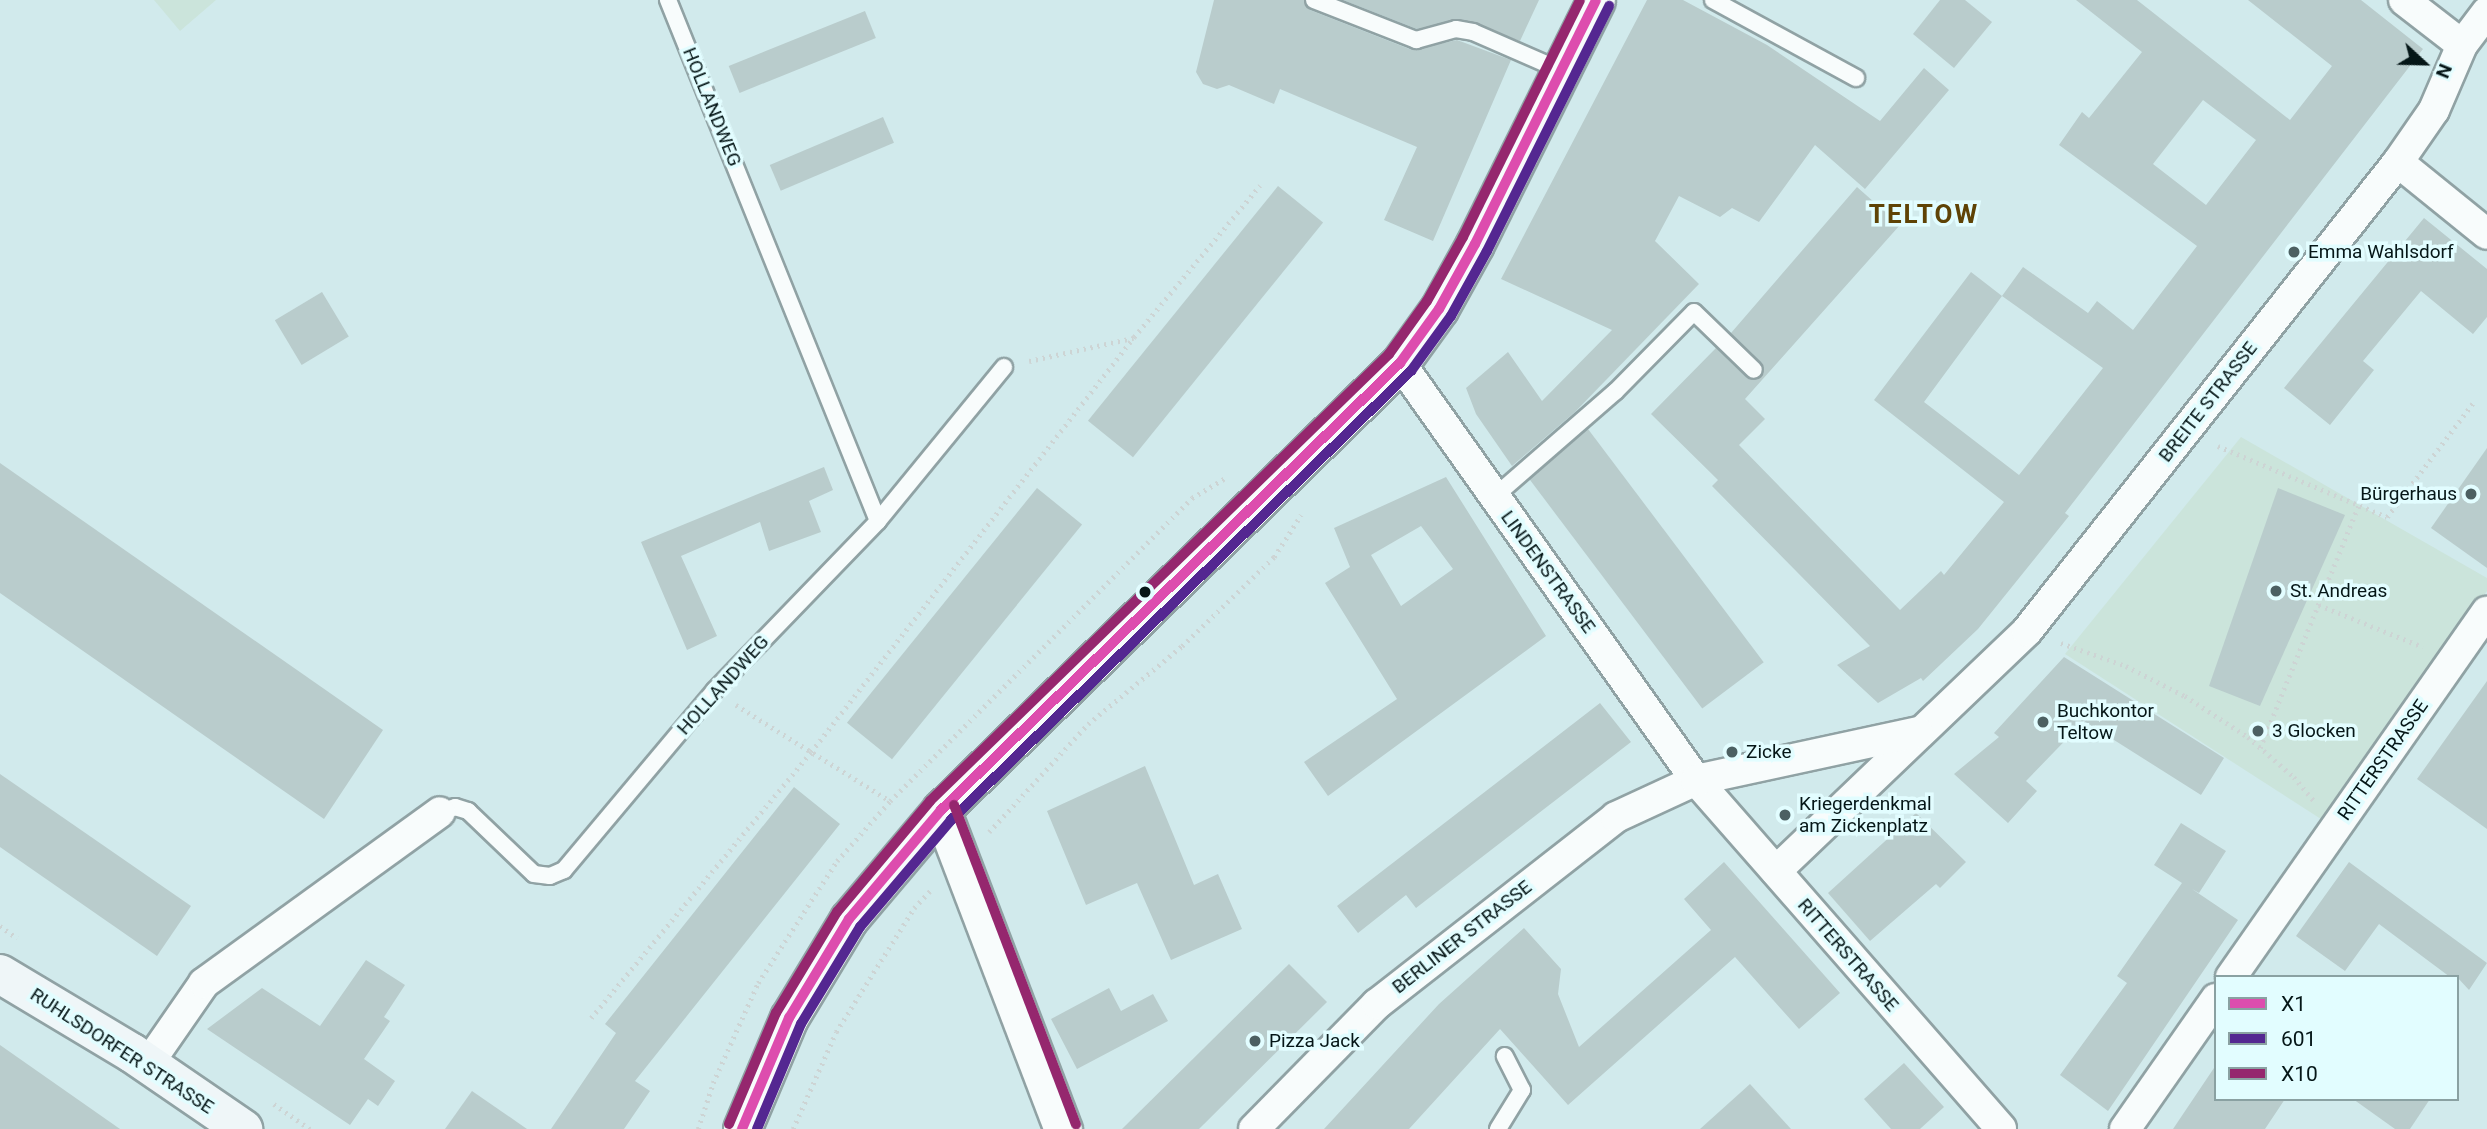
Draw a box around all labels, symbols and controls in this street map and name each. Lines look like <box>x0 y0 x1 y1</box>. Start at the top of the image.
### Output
north arrow <box>2389 28 2459 98</box>
street label: HOLLANDWEG <box>678 44 746 170</box>
text: N <box>2431 61 2457 82</box>
district label: TELTOW <box>1870 199 1978 231</box>
place label: Emma Wahlsdorf <box>2308 241 2454 263</box>
marker: Emma Wahlsdorf <box>2286 244 2302 260</box>
street label: BREITE STRASSE <box>2154 337 2262 467</box>
place label: Bürgerhaus <box>2360 483 2457 505</box>
marker: Bürgerhaus <box>2463 486 2479 502</box>
street label: LINDENSTRASSE <box>1496 506 1600 638</box>
place label: St. Andreas <box>2290 580 2387 602</box>
marker: St. Andreas <box>2268 583 2284 599</box>
unlabelled marker <box>1138 585 1152 599</box>
street label: HOLLANDWEG <box>672 630 774 740</box>
street label: RITTERSTRASSE <box>2333 695 2433 825</box>
place label: Buchkontor Teltow <box>2057 700 2154 744</box>
marker: Buchkontor Teltow <box>2035 714 2051 730</box>
place label: 3 Glocken <box>2272 720 2356 742</box>
marker: 3 Glocken <box>2250 723 2266 739</box>
place label: Zicke <box>1746 741 1791 763</box>
marker: Zicke <box>1724 744 1740 760</box>
place label: Kriegerdenkmal am Zickenplatz <box>1799 793 1932 837</box>
marker: Kriegerdenkmal am Zickenplatz <box>1777 807 1793 823</box>
street label: BERLINER STRASSE <box>1388 876 1536 998</box>
street label: RITTERSTRASSE <box>1793 894 1903 1016</box>
legend <box>2214 975 2459 1101</box>
street label: RUHLSDORFER STRASSE <box>26 983 218 1119</box>
text: X1 <box>2281 992 2306 1016</box>
text: 601 <box>2281 1027 2316 1051</box>
place label: Pizza Jack <box>1269 1030 1360 1052</box>
marker: Pizza Jack <box>1247 1033 1263 1049</box>
text: X10 <box>2281 1062 2318 1086</box>

